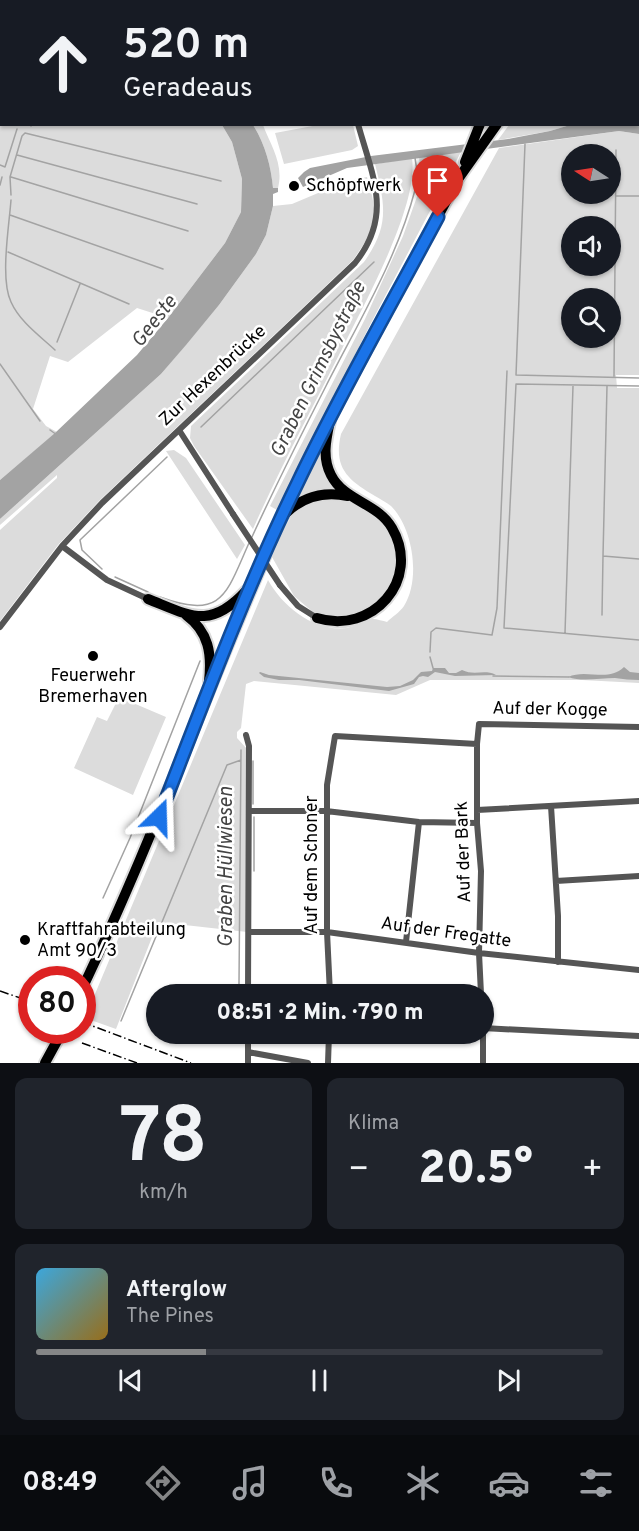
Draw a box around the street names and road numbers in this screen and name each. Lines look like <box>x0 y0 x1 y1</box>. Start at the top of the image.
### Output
street label: Zur Hexenbrücke <box>155 320 271 432</box>
street label: Auf der Kogge <box>492 697 608 723</box>
street label: Auf dem Schoner <box>301 795 324 935</box>
street label: Auf der Bark <box>451 801 477 903</box>
street label: Auf der Fregatte <box>379 912 513 954</box>

